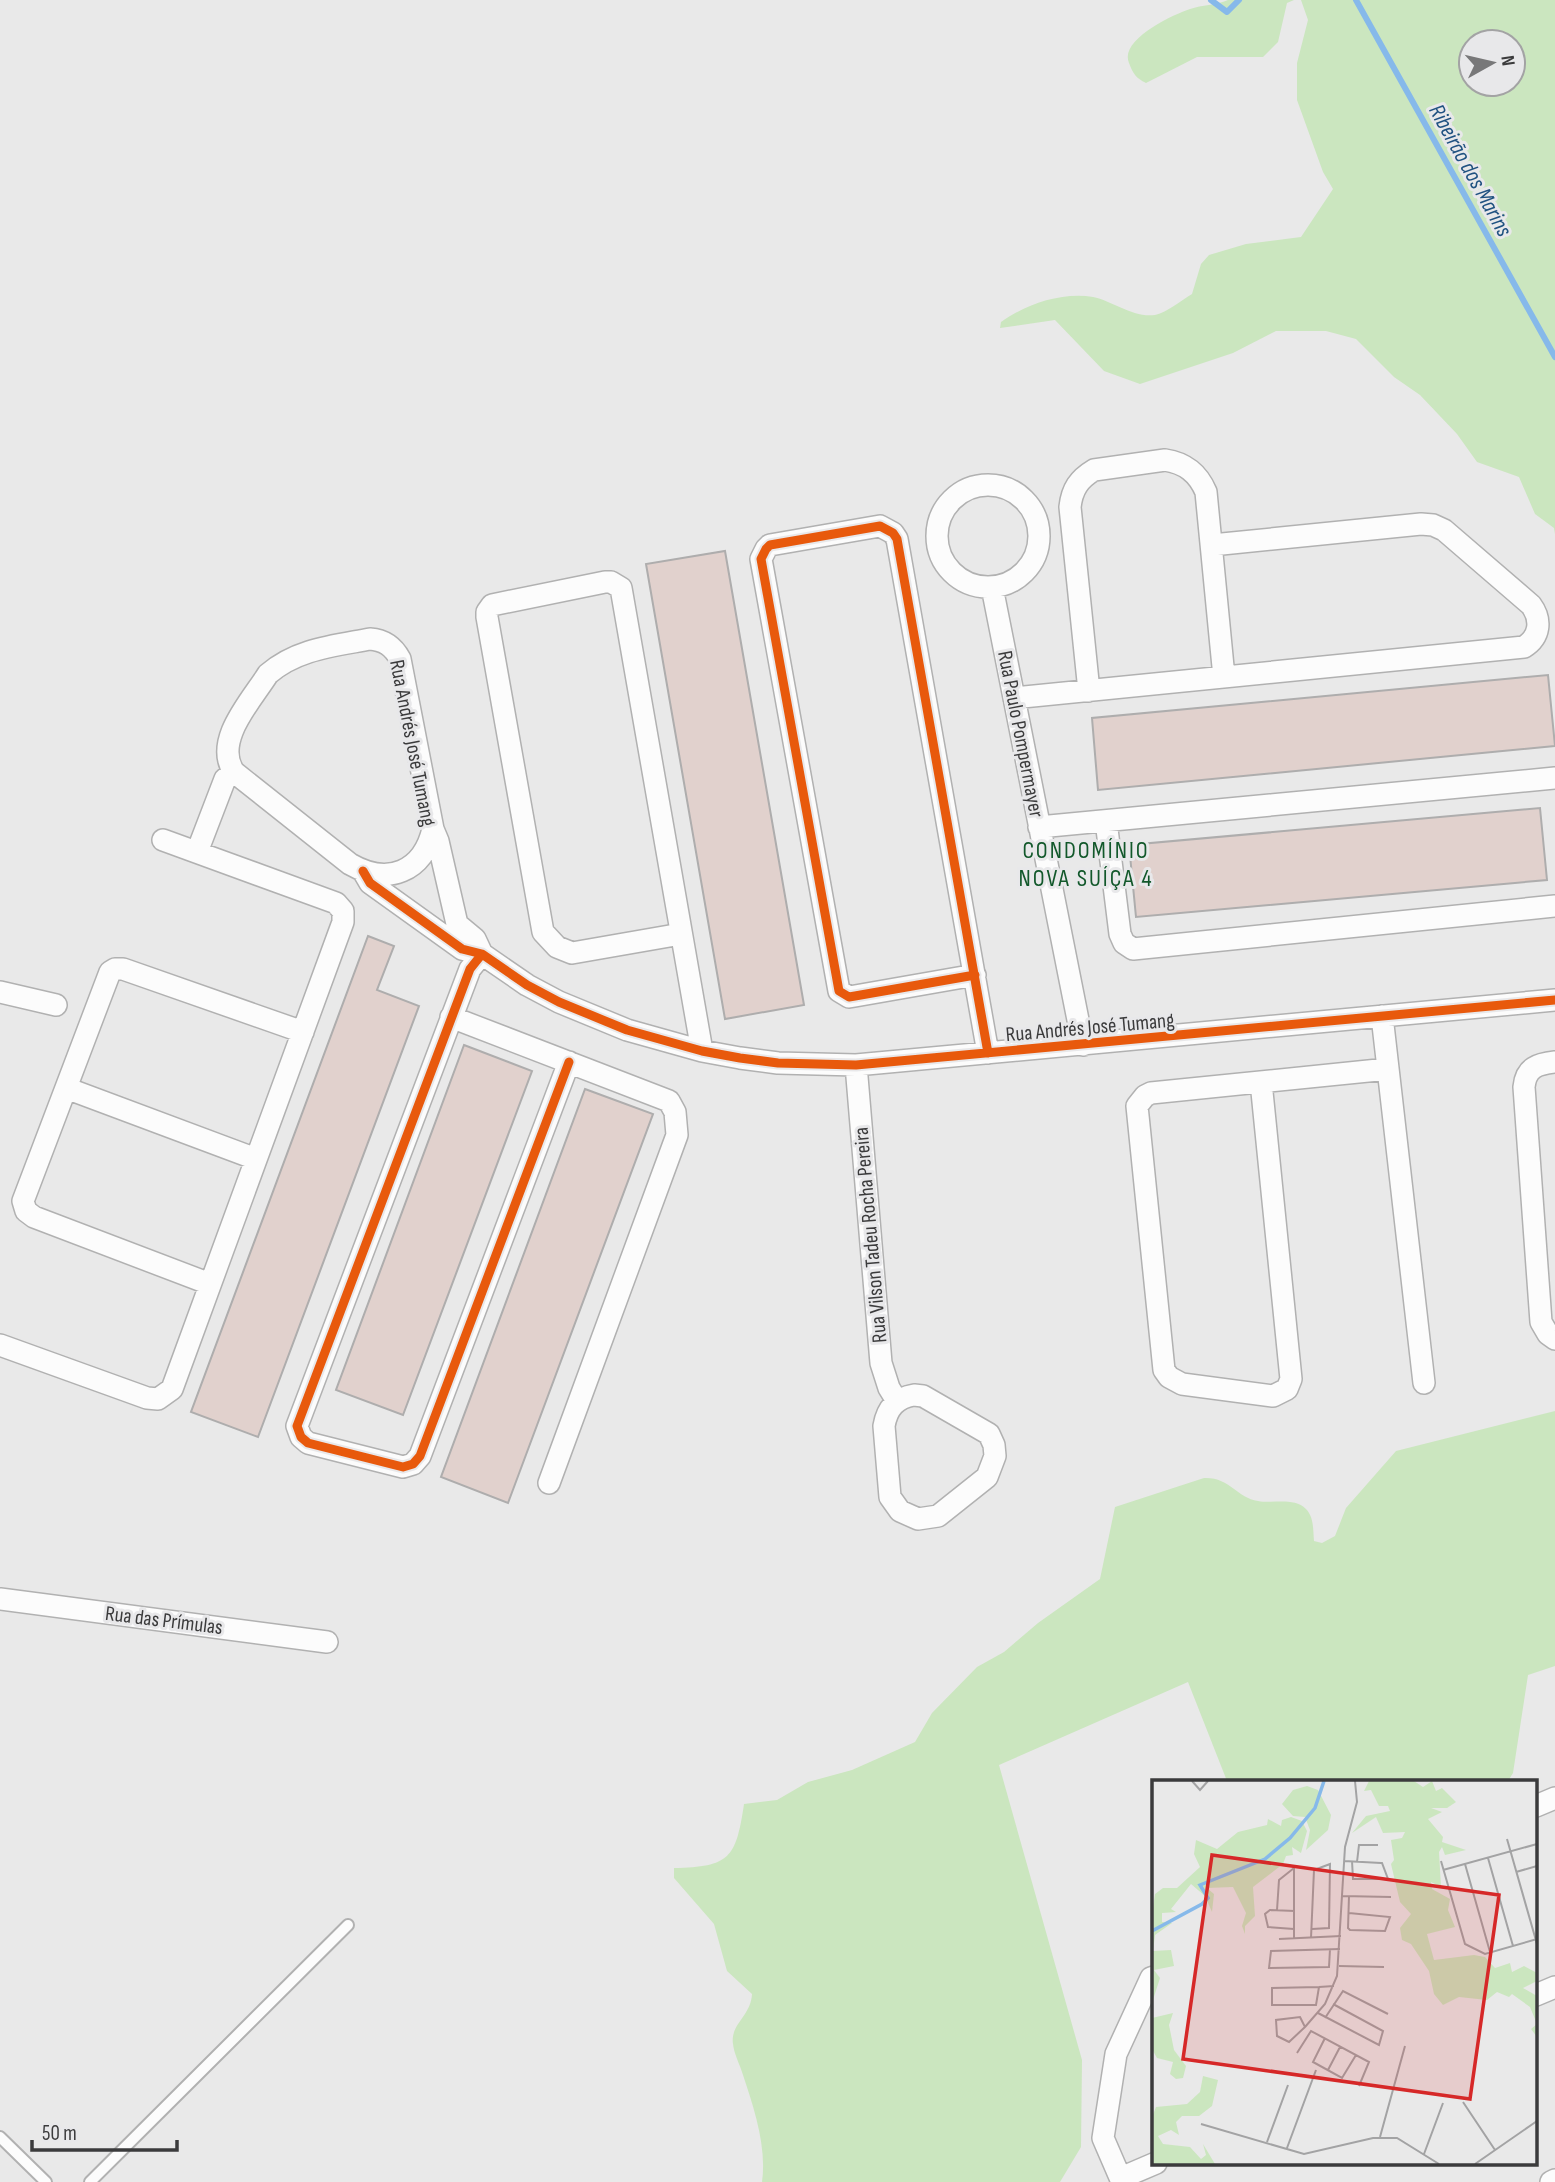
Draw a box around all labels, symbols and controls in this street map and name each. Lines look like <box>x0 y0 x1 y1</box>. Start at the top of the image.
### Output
north arrow <box>1457 28 1527 98</box>
text: N <box>1495 54 1519 67</box>
water label: Ribeirão dos Marins <box>1422 99 1518 242</box>
street label: Rua Paulo Pompermayer <box>992 649 1049 820</box>
street label: Rua Andrés José Tumang <box>384 658 441 828</box>
district label: CONDOMÍNIO NOVA SUÍÇA 4 <box>1019 836 1153 893</box>
street label: Rua Andrés José Tumang <box>1005 1008 1175 1047</box>
street label: Rua Vilson Tadeu Rocha Pereira <box>849 1126 892 1344</box>
street label: Rua das Prímulas <box>104 1601 224 1640</box>
inset map <box>1152 1780 1538 2164</box>
scale bar <box>32 2108 177 2152</box>
text: 50 m <box>42 2121 77 2146</box>

